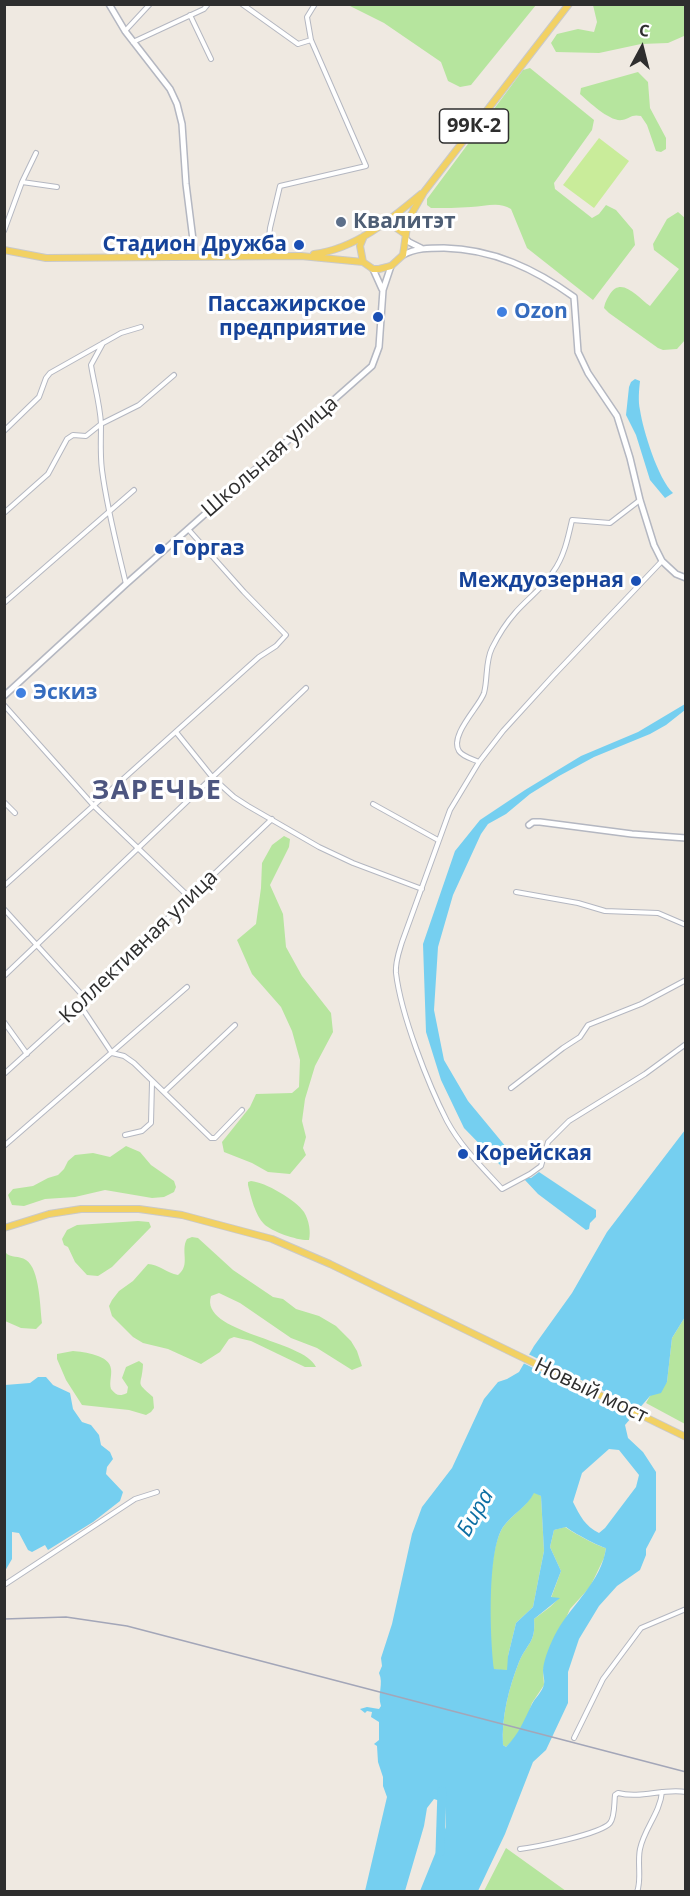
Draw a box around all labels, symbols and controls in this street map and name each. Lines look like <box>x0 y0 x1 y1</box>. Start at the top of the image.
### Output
north arrow <box>612 18 672 78</box>
text: С <box>638 19 651 42</box>
road number: 99К-2 <box>440 109 508 143</box>
place label: Квалитэт <box>353 209 456 235</box>
marker: Квалитэт <box>334 215 348 229</box>
place label: Стадион Дружба <box>103 232 287 258</box>
marker: Стадион Дружба <box>292 238 306 252</box>
place label: Пассажирское предприятие <box>207 292 366 342</box>
place label: Ozon <box>514 299 568 325</box>
marker: Ozon <box>495 305 509 319</box>
marker: Пассажирское предприятие <box>371 310 385 324</box>
street label: Школьная улица <box>197 391 343 523</box>
place label: Горгаз <box>172 536 244 562</box>
marker: Горгаз <box>153 542 167 556</box>
place label: Междуозерная <box>458 568 624 594</box>
marker: Междуозерная <box>629 574 643 588</box>
place label: Эскиз <box>33 680 98 706</box>
marker: Эскиз <box>14 686 28 700</box>
district label: ЗАРЕЧЬЕ <box>92 775 222 807</box>
street label: Коллективная улица <box>55 865 223 1029</box>
place label: Корейская <box>475 1141 592 1167</box>
marker: Корейская <box>456 1147 470 1161</box>
street label: Новый мост <box>530 1353 652 1429</box>
water label: Бира <box>452 1485 500 1541</box>

